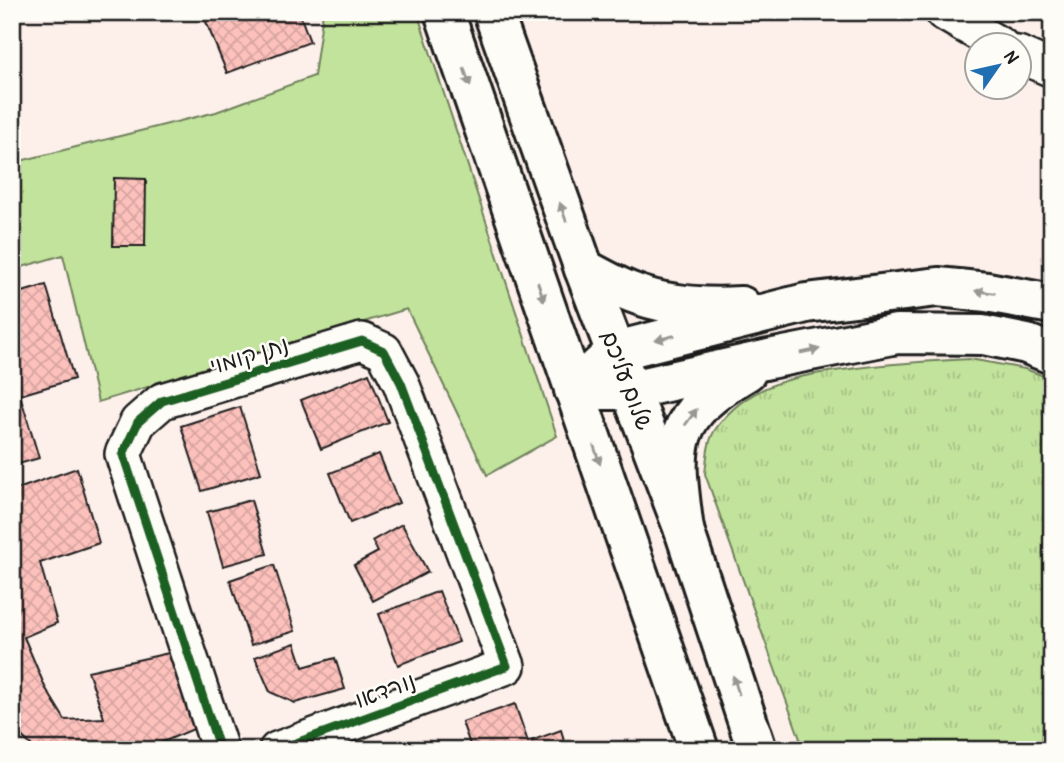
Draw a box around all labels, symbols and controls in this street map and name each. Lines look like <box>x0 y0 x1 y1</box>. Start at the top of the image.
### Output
north arrow <box>962 32 1032 102</box>
text: N <box>998 45 1026 68</box>
one-way arrow <box>462 66 473 87</box>
one-way arrow <box>557 201 568 222</box>
one-way arrow <box>536 282 547 303</box>
one-way arrow <box>974 287 996 298</box>
street label: שלום עליכם <box>594 326 661 434</box>
street label: נתן קומוי <box>206 328 292 381</box>
one-way arrow <box>654 333 676 344</box>
one-way arrow <box>799 345 821 356</box>
one-way arrow <box>684 408 698 426</box>
one-way arrow <box>592 444 603 465</box>
street label: נורדאו <box>350 664 419 715</box>
one-way arrow <box>730 674 740 695</box>

